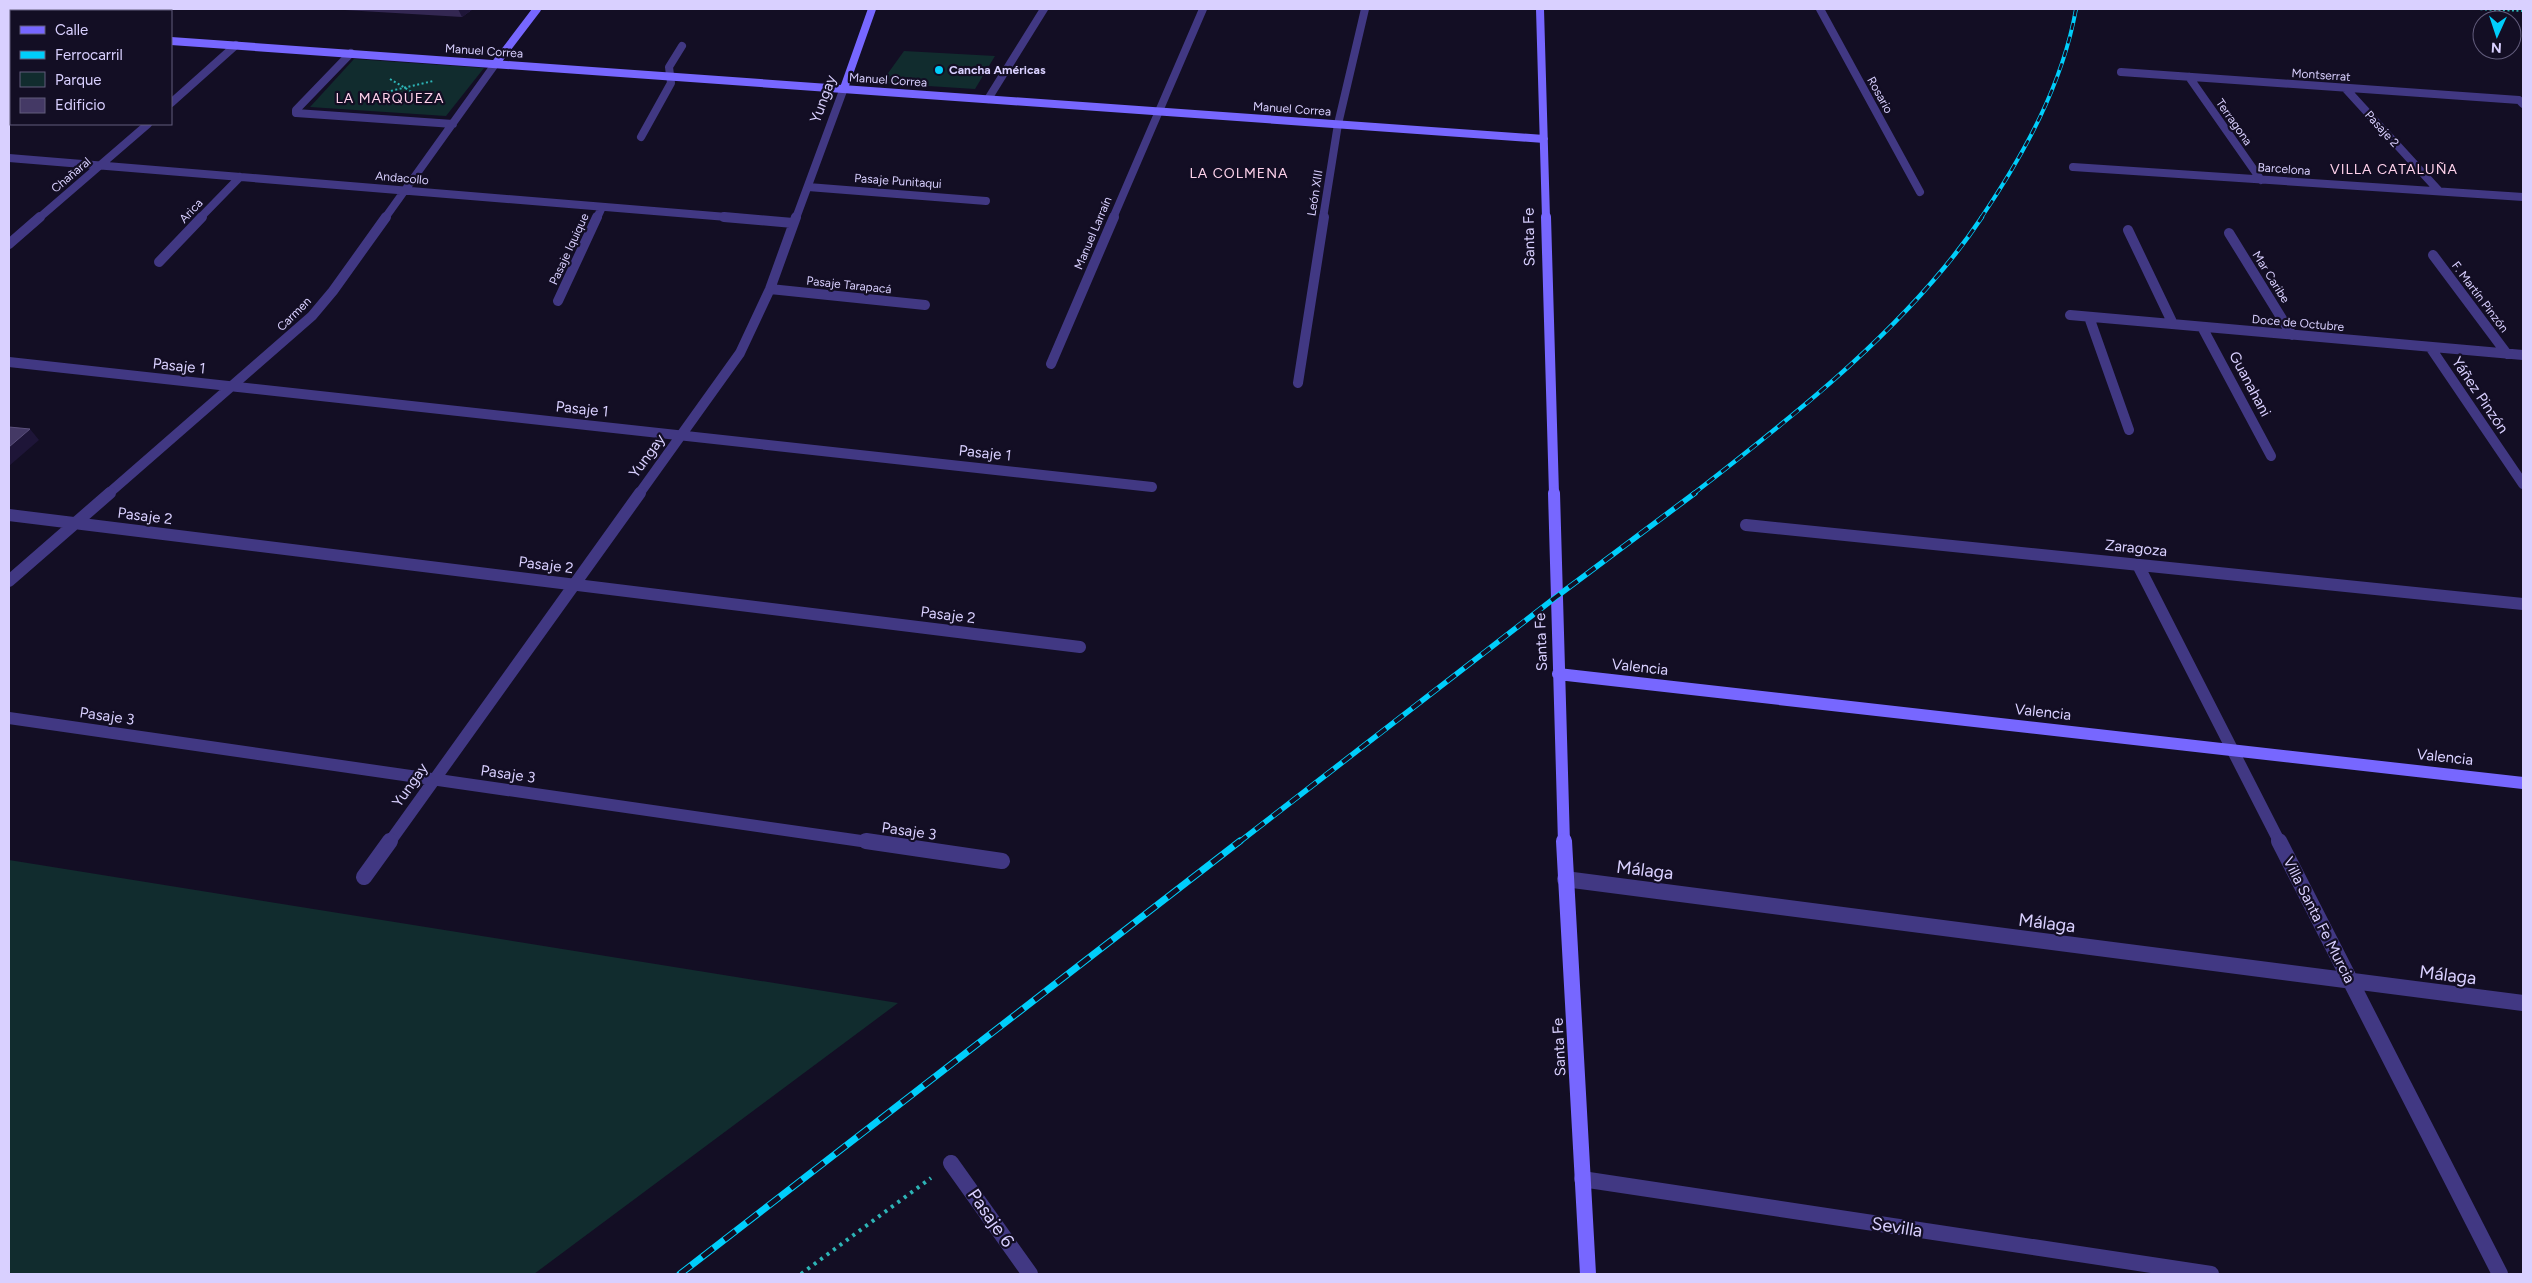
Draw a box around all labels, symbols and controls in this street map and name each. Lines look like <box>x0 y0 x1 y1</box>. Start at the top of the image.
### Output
legend <box>10 10 172 125</box>
north arrow <box>2472 10 2522 60</box>
text: Calle <box>55 21 88 39</box>
text: N <box>2490 39 2502 56</box>
street label: Manuel Correa <box>444 41 524 61</box>
text: Ferrocarril <box>55 46 123 64</box>
place label: Cancha Américas <box>949 63 1046 77</box>
marker: Cancha Américas <box>933 64 945 76</box>
street label: Montserrat <box>2291 66 2352 84</box>
street label: Manuel Correa <box>848 70 928 90</box>
text: Parque <box>55 71 102 89</box>
street label: Yungay <box>806 73 840 125</box>
street label: Rosario <box>1864 74 1896 116</box>
district label: LA MARQUEZA <box>336 90 444 107</box>
text: Edificio <box>55 96 106 114</box>
street label: Terragona <box>2213 96 2255 148</box>
street label: Manuel Correa <box>1252 99 1332 119</box>
street label: Pasaje 2 <box>2362 108 2402 150</box>
street label: Chañaral <box>48 154 94 196</box>
street label: Barcelona <box>2257 160 2311 178</box>
district label: VILLA CATALUÑA <box>2330 161 2458 178</box>
district label: LA COLMENA <box>1190 165 1288 182</box>
street label: Andacollo <box>375 169 429 187</box>
street label: León XIII <box>1304 169 1326 217</box>
street label: Pasaje Punitaqui <box>854 171 942 191</box>
street label: Manuel Larraín <box>1071 194 1115 272</box>
street label: Arica <box>176 196 206 226</box>
street label: Santa Fe <box>1519 208 1539 266</box>
street label: Pasaje Iquique <box>546 211 592 287</box>
street label: Mar Caribe <box>2250 248 2293 306</box>
street label: F. Martín Pinzón <box>2449 259 2511 335</box>
street label: Pasaje Tarapacá <box>806 274 892 296</box>
street label: Carmen <box>274 294 314 334</box>
street label: Doce de Octubre <box>2251 312 2345 334</box>
street label: Guanahani <box>2225 348 2275 420</box>
street label: Yáñez Pinzón <box>2448 353 2512 437</box>
street label: Pasaje 1 <box>152 354 206 378</box>
street label: Pasaje 1 <box>555 397 609 421</box>
street label: Yungay <box>625 431 669 481</box>
street label: Pasaje 1 <box>958 441 1012 465</box>
street label: Pasaje 2 <box>117 504 173 528</box>
street label: Zaragoza <box>2104 536 2168 560</box>
street label: Pasaje 2 <box>518 553 574 577</box>
street label: Pasaje 2 <box>920 603 976 627</box>
street label: Santa Fe <box>1531 612 1551 672</box>
street label: Valencia <box>1611 655 1669 679</box>
street label: Valencia <box>2014 700 2072 724</box>
street label: Pasaje 3 <box>79 703 135 729</box>
street label: Valencia <box>2416 745 2474 769</box>
street label: Yungay <box>388 759 432 810</box>
street label: Pasaje 3 <box>480 761 536 787</box>
street label: Pasaje 3 <box>881 818 937 844</box>
street label: Villa Santa Fe Murcia <box>2279 854 2359 986</box>
street label: Málaga <box>1615 856 1675 884</box>
street label: Málaga <box>2017 909 2077 937</box>
street label: Málaga <box>2418 961 2478 989</box>
street label: Santa Fe <box>1548 1017 1570 1077</box>
street label: Pasaje 6 <box>963 1185 1019 1251</box>
street label: Sevilla <box>1870 1212 1924 1242</box>

